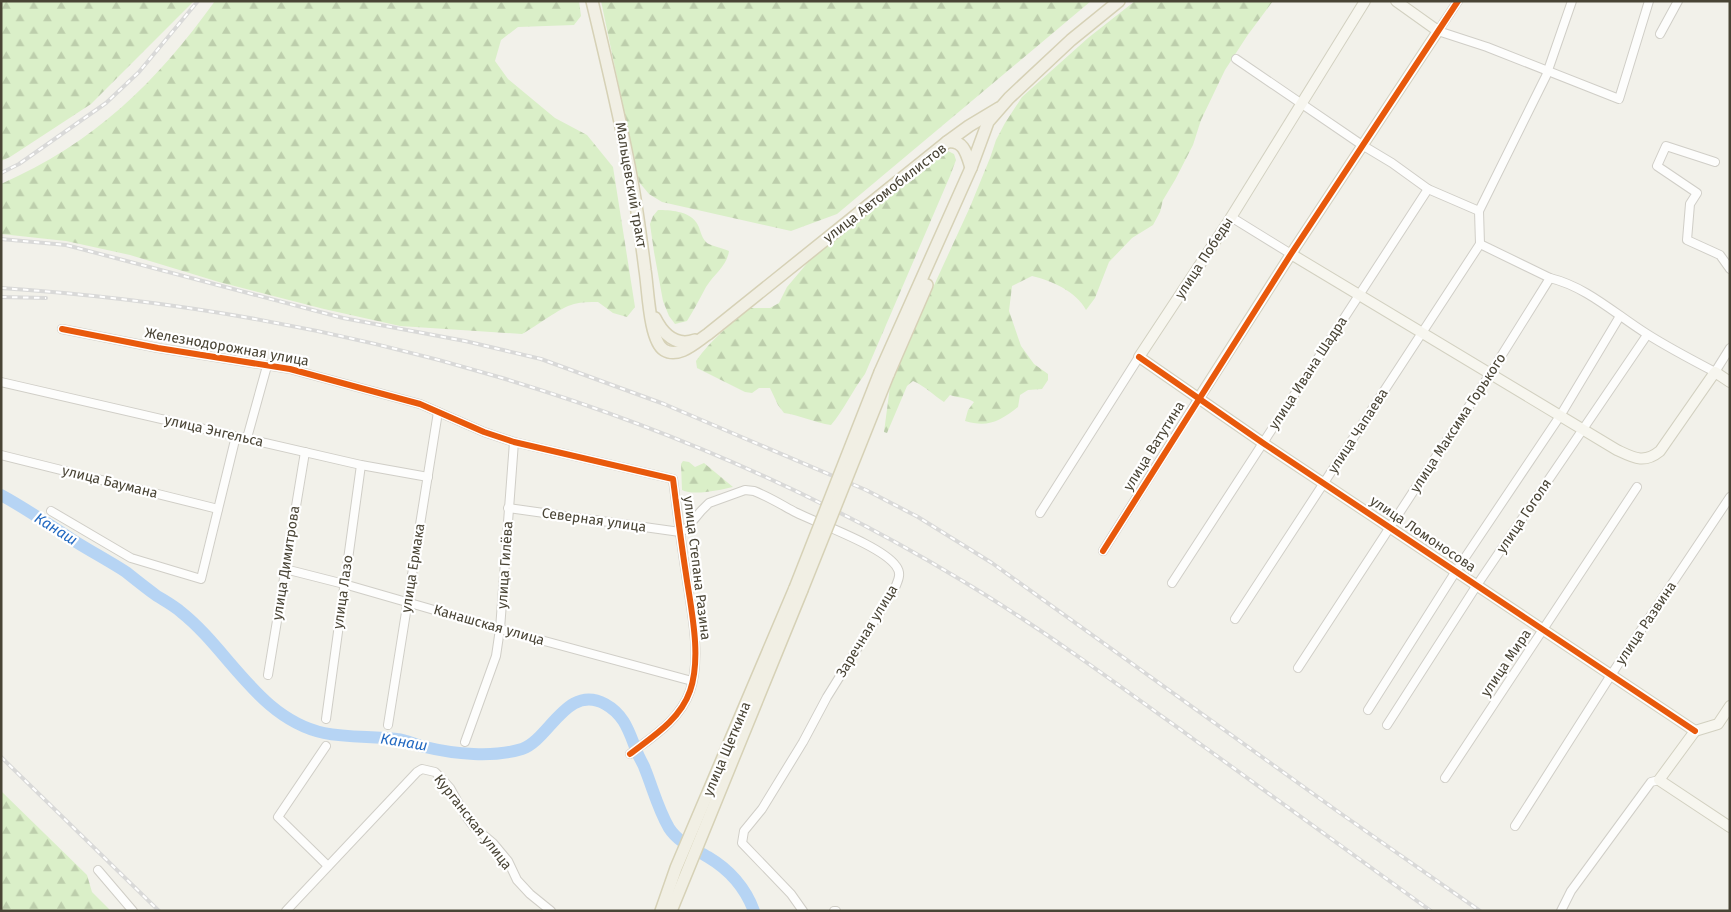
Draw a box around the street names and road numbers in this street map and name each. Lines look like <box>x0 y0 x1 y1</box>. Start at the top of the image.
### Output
street label: Мальцевский тракт <box>612 121 651 250</box>
street label: улица Автомобилистов <box>820 140 950 246</box>
street label: улица Победы <box>1171 214 1237 302</box>
street label: улица Ивана Шадра <box>1265 313 1351 433</box>
street label: Железнодорожная улица <box>144 324 310 370</box>
street label: улица Максима Горького <box>1407 350 1509 496</box>
street label: улица Чапаева <box>1324 385 1392 477</box>
street label: улица Ватутина <box>1120 398 1188 494</box>
street label: улица Энгельса <box>163 411 265 451</box>
street label: улица Баумана <box>60 462 160 502</box>
street label: улица Гоголя <box>1493 476 1555 556</box>
street label: улица Ломоносова <box>1367 492 1479 576</box>
street label: улица Степана Разина <box>680 495 714 641</box>
street label: Северная улица <box>541 504 647 536</box>
street label: улица Димитрова <box>269 505 303 621</box>
street label: улица Гилёва <box>493 520 517 610</box>
street label: улица Ермака <box>398 522 428 614</box>
street label: улица Лазо <box>329 554 357 630</box>
street label: улица Развина <box>1612 578 1680 668</box>
street label: Заречная улица <box>833 582 901 680</box>
street label: Канашская улица <box>432 601 546 649</box>
street label: улица Мира <box>1477 626 1535 700</box>
street label: улица Щеткина <box>699 699 755 799</box>
street label: Курганская улица <box>430 771 516 873</box>

